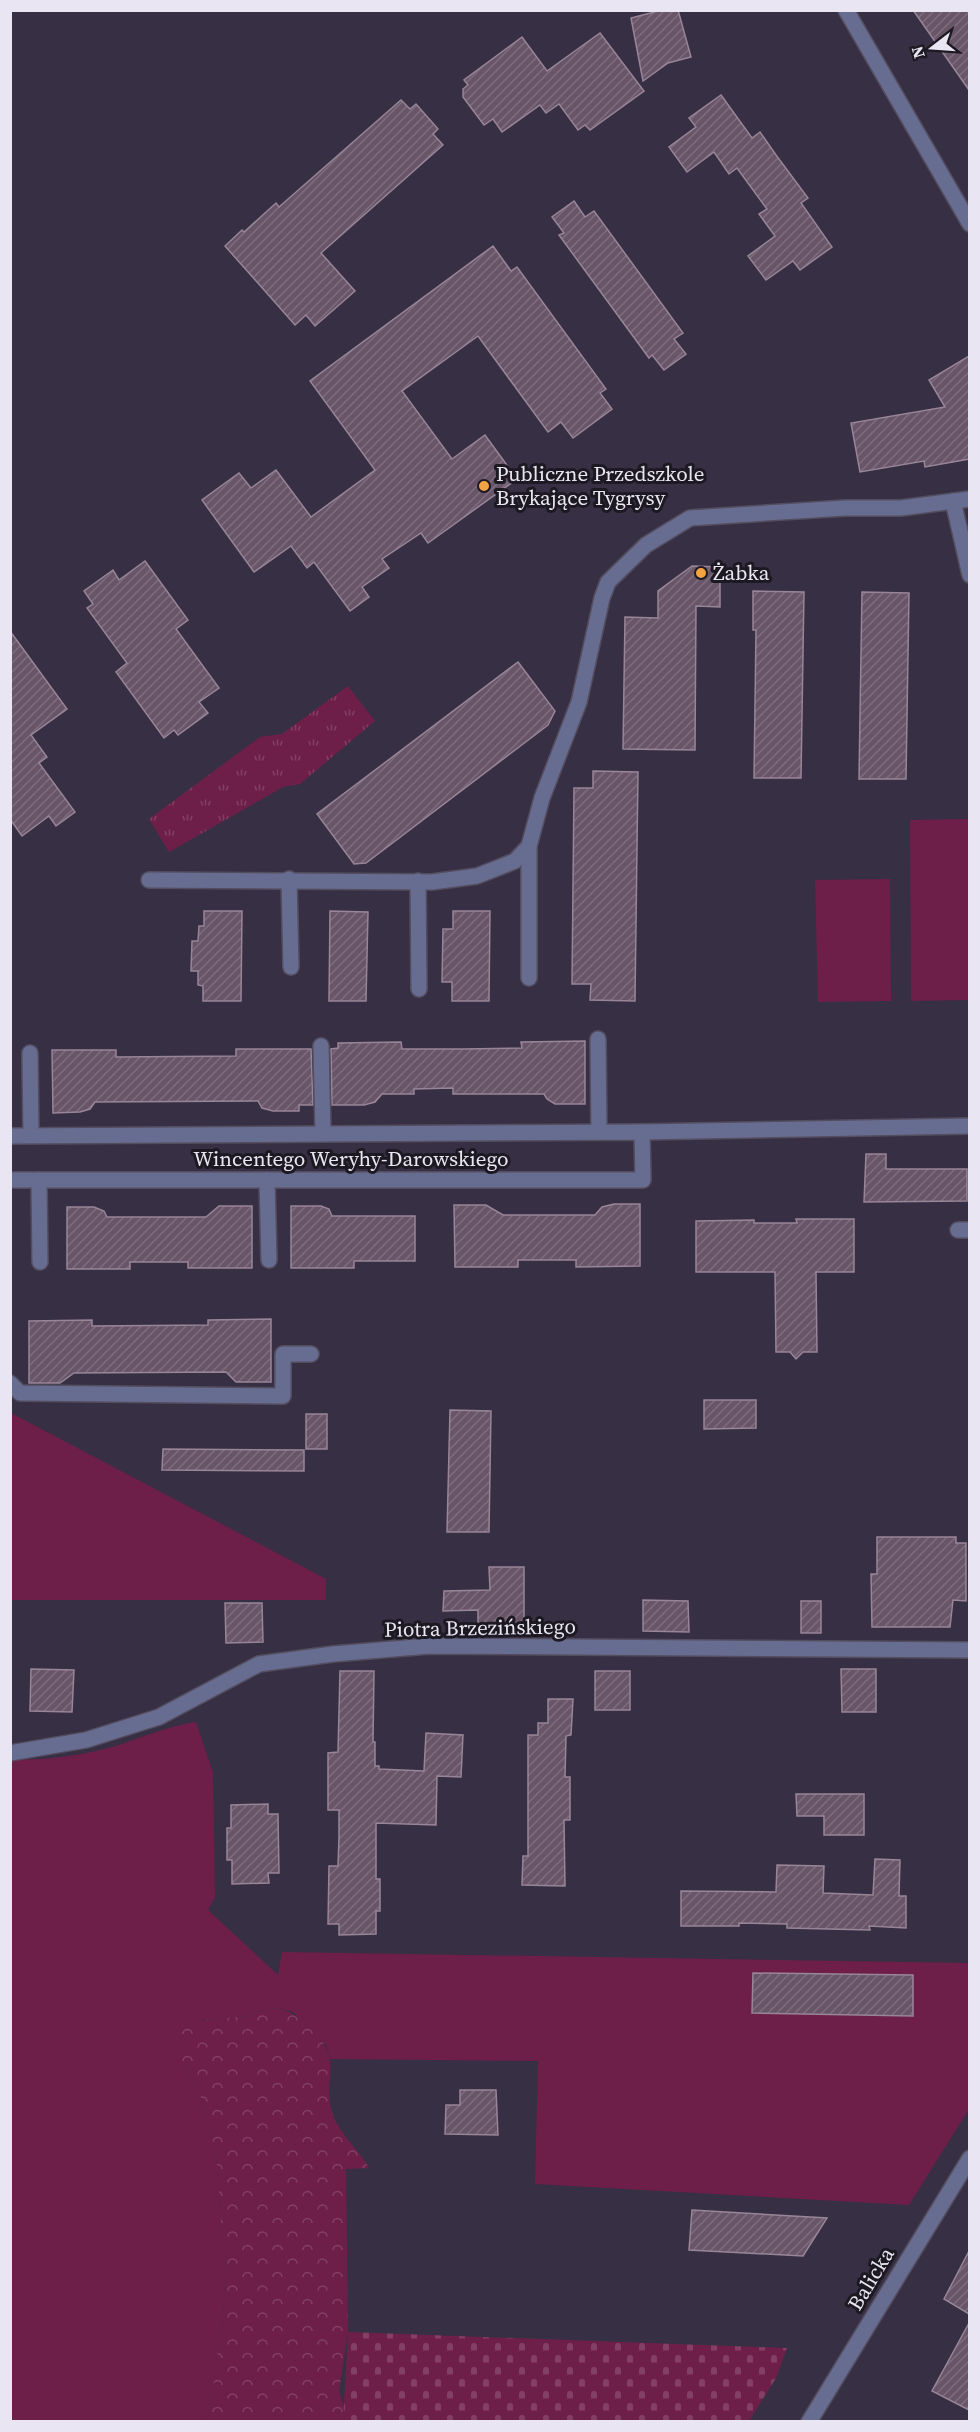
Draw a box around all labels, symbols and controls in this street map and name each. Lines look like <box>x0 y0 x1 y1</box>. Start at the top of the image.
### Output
north arrow <box>902 18 962 78</box>
text: N <box>905 43 930 61</box>
place label: Publiczne Przedszkole Brykające Tygrysy <box>496 459 704 512</box>
marker: Publiczne Przedszkole Brykające Tygrysy <box>477 479 491 493</box>
place label: Żabka <box>713 558 770 587</box>
marker: Żabka <box>694 566 708 580</box>
street label: Wincentego Weryhy-Darowskiego <box>193 1144 509 1173</box>
street label: Piotra Brzezińskiego <box>384 1611 576 1644</box>
street label: Balicka <box>840 2242 901 2316</box>

